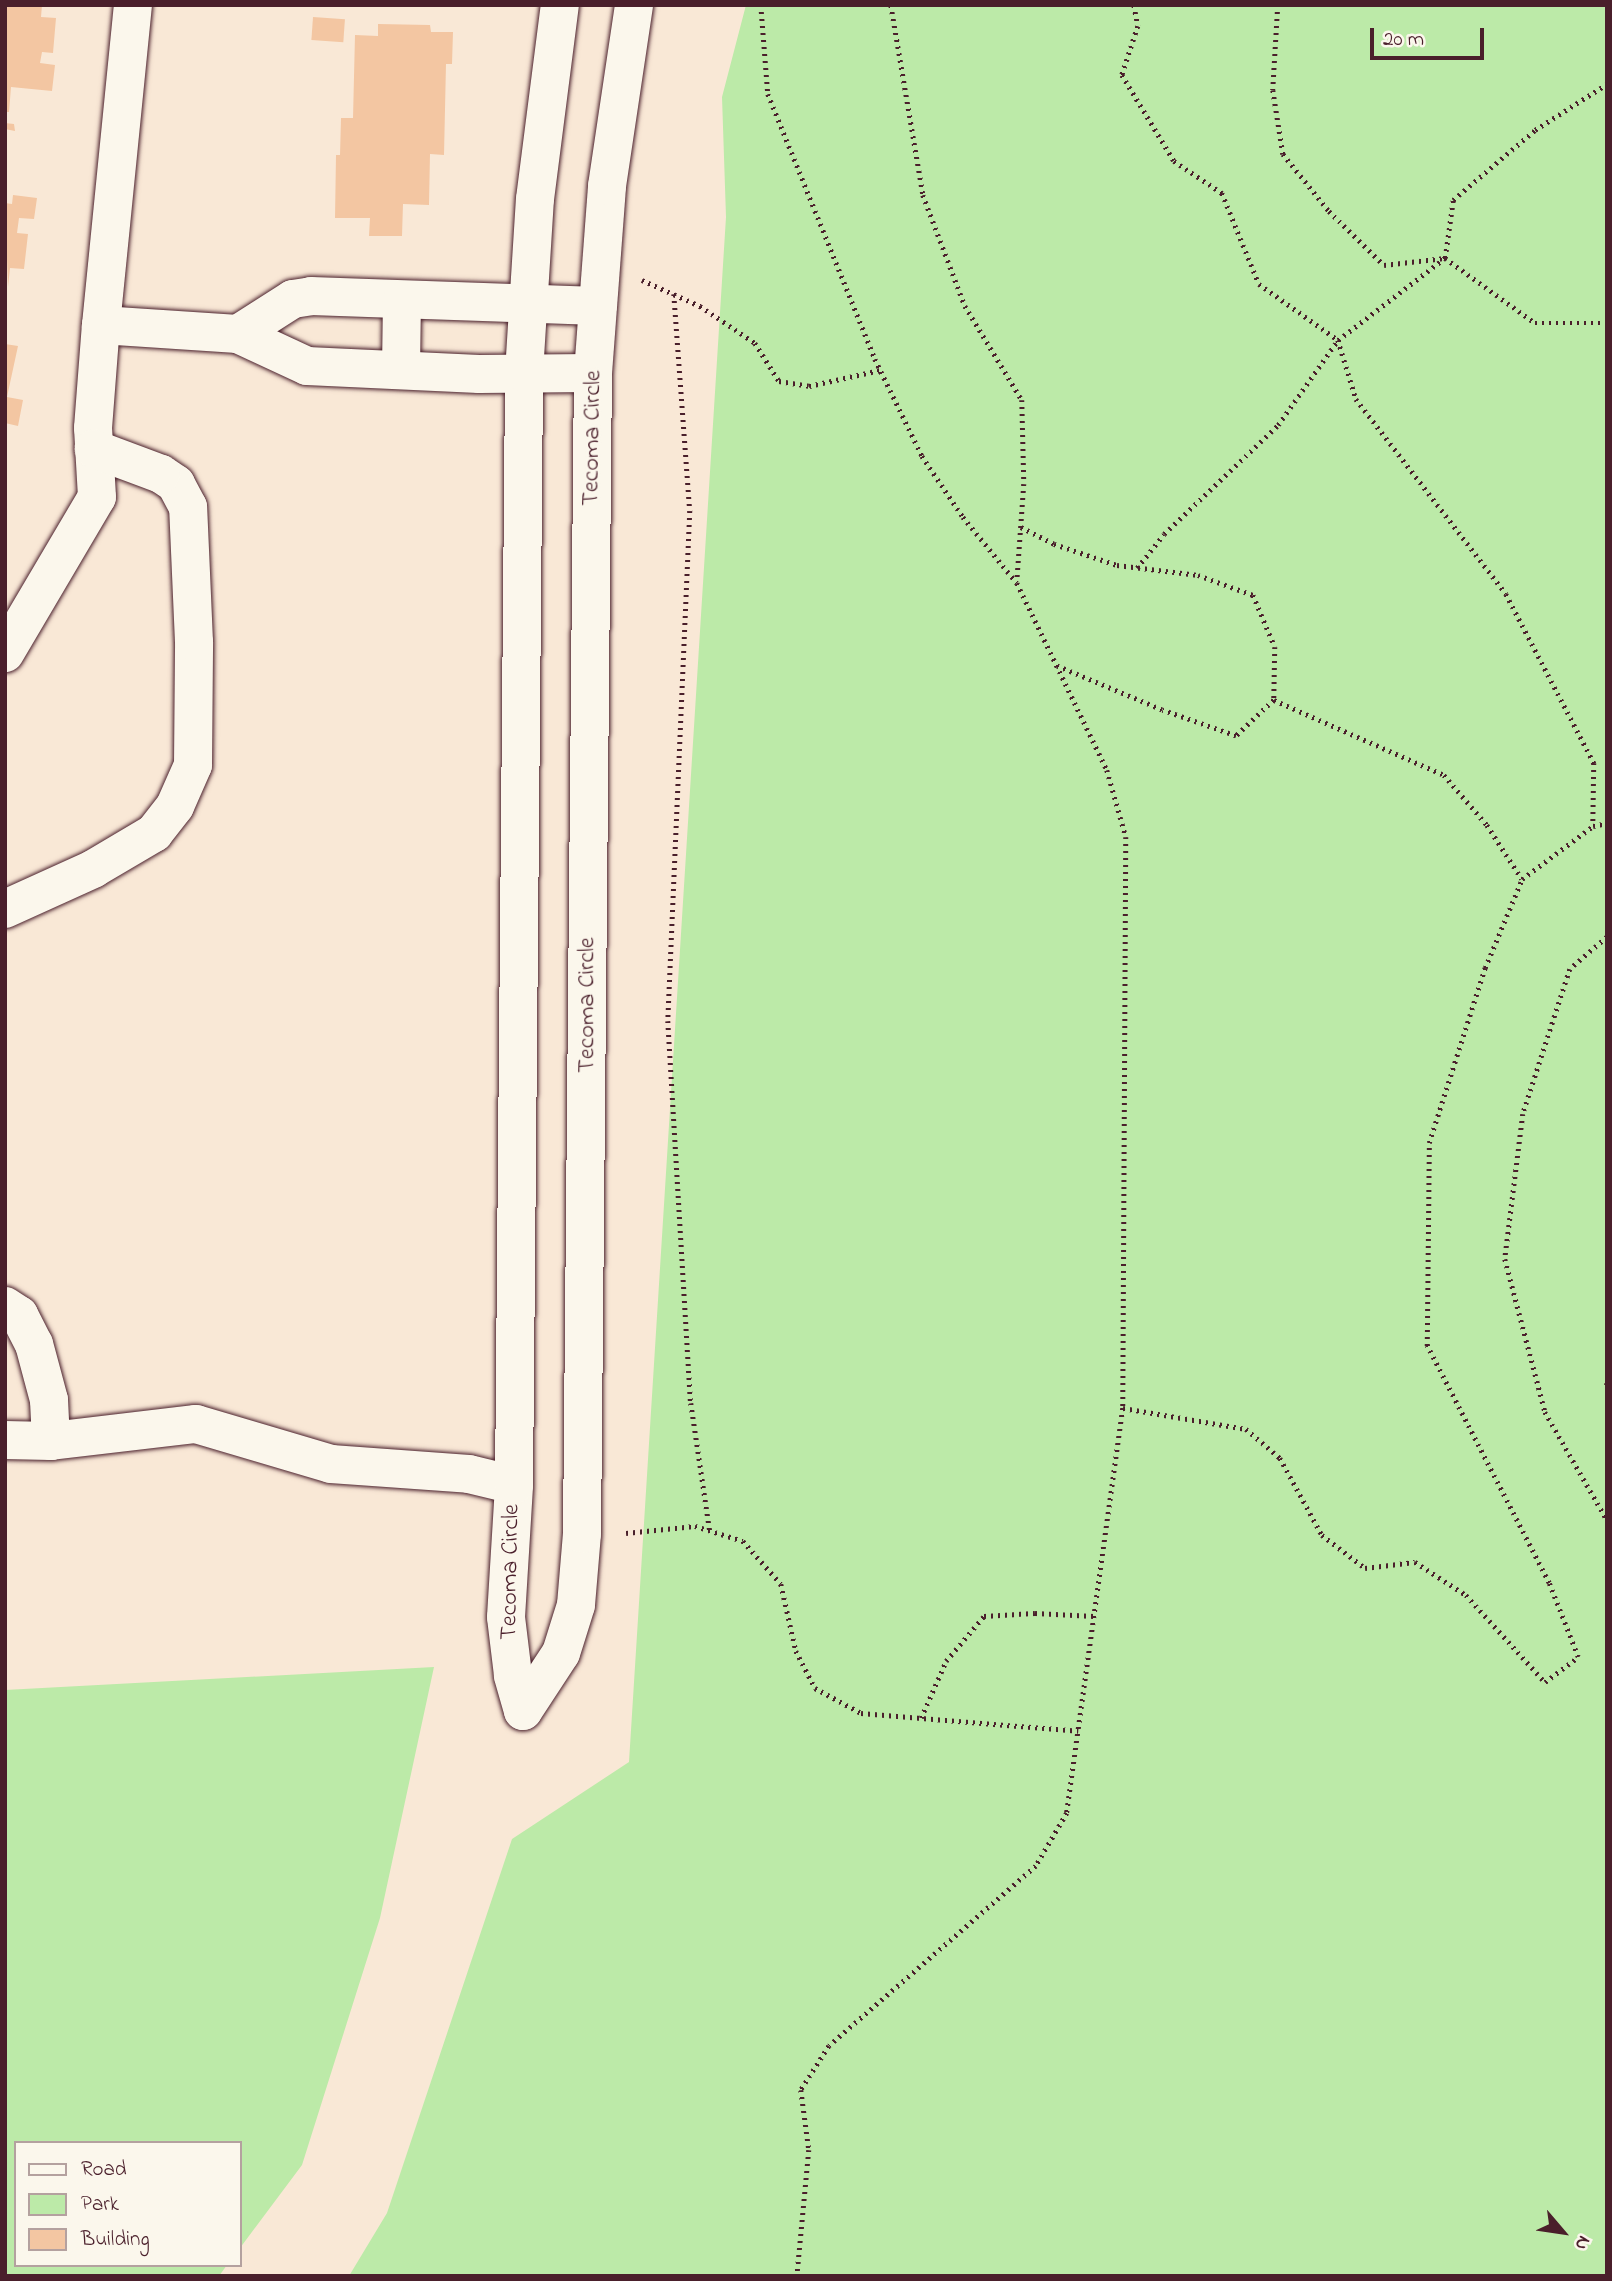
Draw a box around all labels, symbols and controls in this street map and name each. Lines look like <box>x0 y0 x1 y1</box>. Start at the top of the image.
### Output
scale bar <box>1374 14 1488 58</box>
text: 20 m <box>1383 25 1424 55</box>
street label: Tecoma Circle <box>577 370 609 506</box>
street label: Tecoma Circle <box>574 937 602 1073</box>
street label: Tecoma Circle <box>495 1504 527 1640</box>
legend <box>14 2141 242 2267</box>
text: Road <box>81 2155 127 2185</box>
text: Park <box>81 2190 119 2220</box>
north arrow <box>1528 2197 1598 2267</box>
text: Building <box>81 2225 150 2255</box>
text: N <box>1567 2230 1597 2255</box>

